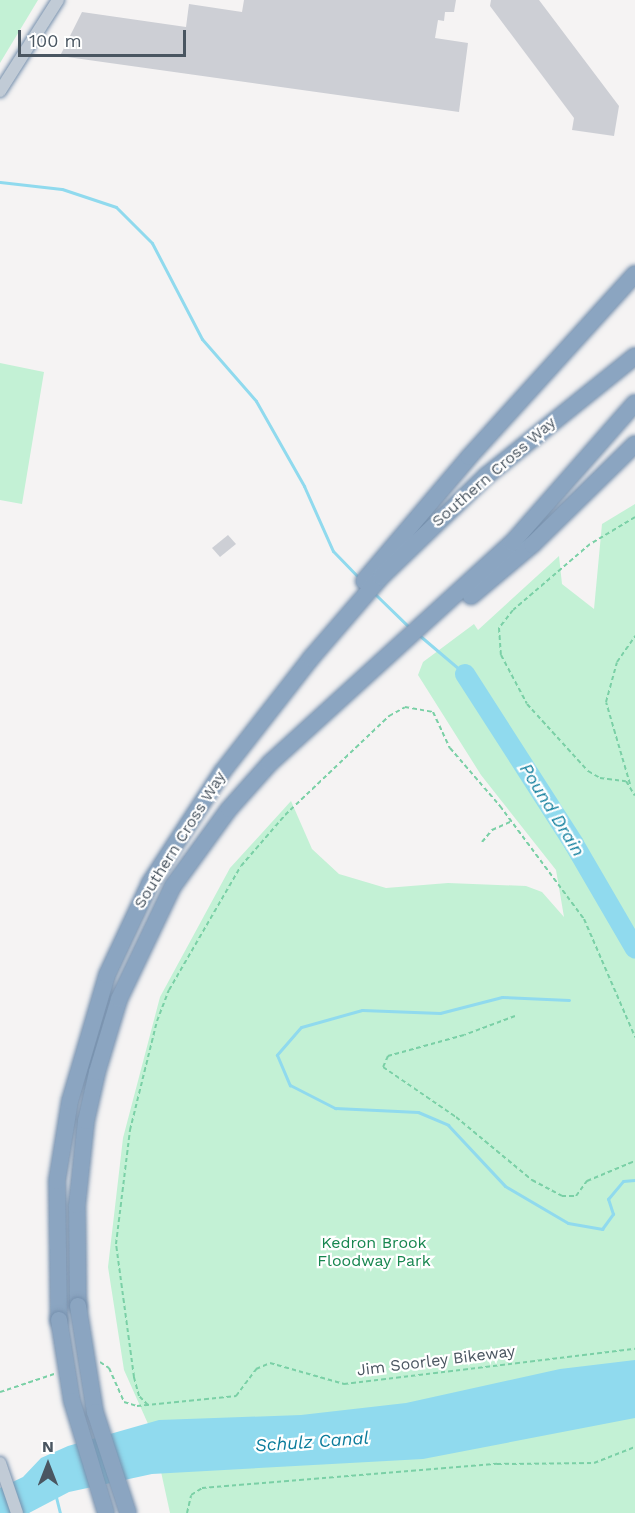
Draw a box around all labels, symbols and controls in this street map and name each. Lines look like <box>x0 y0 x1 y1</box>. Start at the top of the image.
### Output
scale bar <box>21 18 189 56</box>
text: 100 m <box>29 30 82 51</box>
street label: Southern Cross Way <box>428 413 560 531</box>
water label: Pound Drain <box>515 759 589 861</box>
street label: Southern Cross Way <box>130 768 230 912</box>
park label: Kedron Brook Floodway Park <box>317 1233 431 1271</box>
street label: Jim Soorley Bikeway <box>355 1342 517 1380</box>
water label: Schulz Canal <box>254 1427 370 1457</box>
north arrow <box>18 1435 78 1495</box>
text: N <box>42 1437 54 1456</box>

